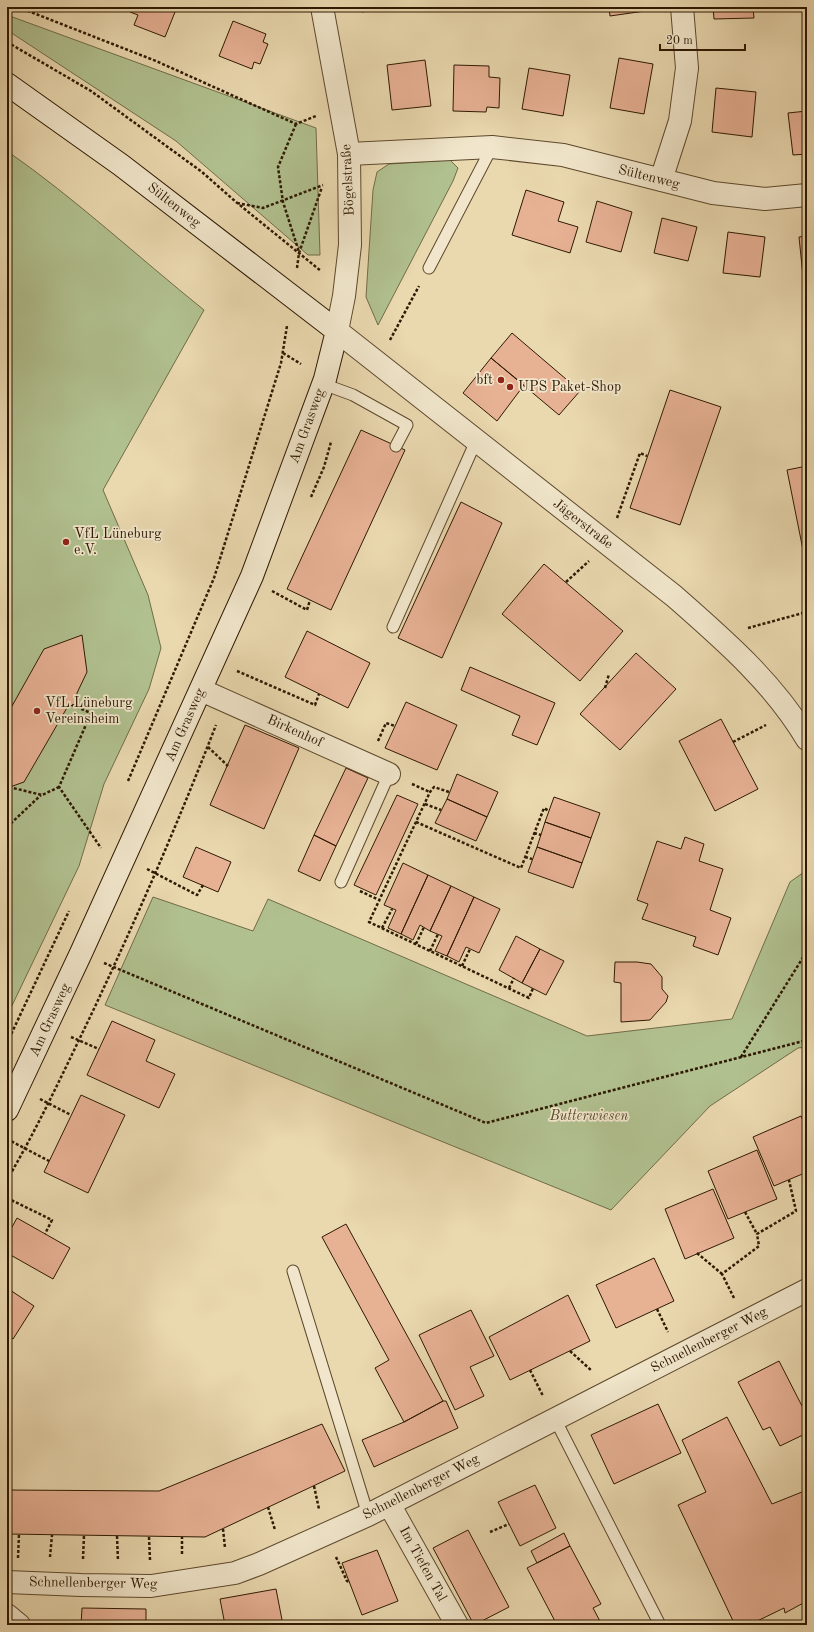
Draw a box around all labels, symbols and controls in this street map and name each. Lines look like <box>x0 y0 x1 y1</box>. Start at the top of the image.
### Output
scale bar <box>660 26 745 52</box>
text: 20 m <box>666 35 693 47</box>
street label: Bögelstraße <box>339 144 357 216</box>
street label: Sültenweg <box>617 163 682 192</box>
street label: Sültenweg <box>145 180 203 230</box>
place label: bft <box>476 373 493 387</box>
marker: bft <box>496 375 506 385</box>
place label: UPS Paket-Shop <box>518 380 621 394</box>
marker: UPS Paket-Shop <box>505 382 515 392</box>
street label: Am Grasweg <box>287 386 327 465</box>
street label: Jägerstraße <box>550 496 616 552</box>
place label: VfL Lüneburg e.V. <box>74 527 162 557</box>
marker: VfL Lüneburg e.V. <box>61 537 71 547</box>
street label: Am Grasweg <box>163 686 208 764</box>
place label: VfL Lüneburg Vereinsheim <box>45 696 133 726</box>
marker: VfL Lüneburg Vereinsheim <box>32 706 42 716</box>
street label: Birkenhof <box>265 712 326 750</box>
street label: Am Grasweg <box>27 981 73 1059</box>
park label: Butterwiesen <box>549 1109 628 1123</box>
street label: Schnellenberger Weg <box>649 1304 770 1375</box>
street label: Schnellenberger Weg <box>361 1451 482 1522</box>
street label: Im Tiefen Tal <box>397 1524 449 1604</box>
street label: Schnellenberger Weg <box>29 1575 158 1591</box>

